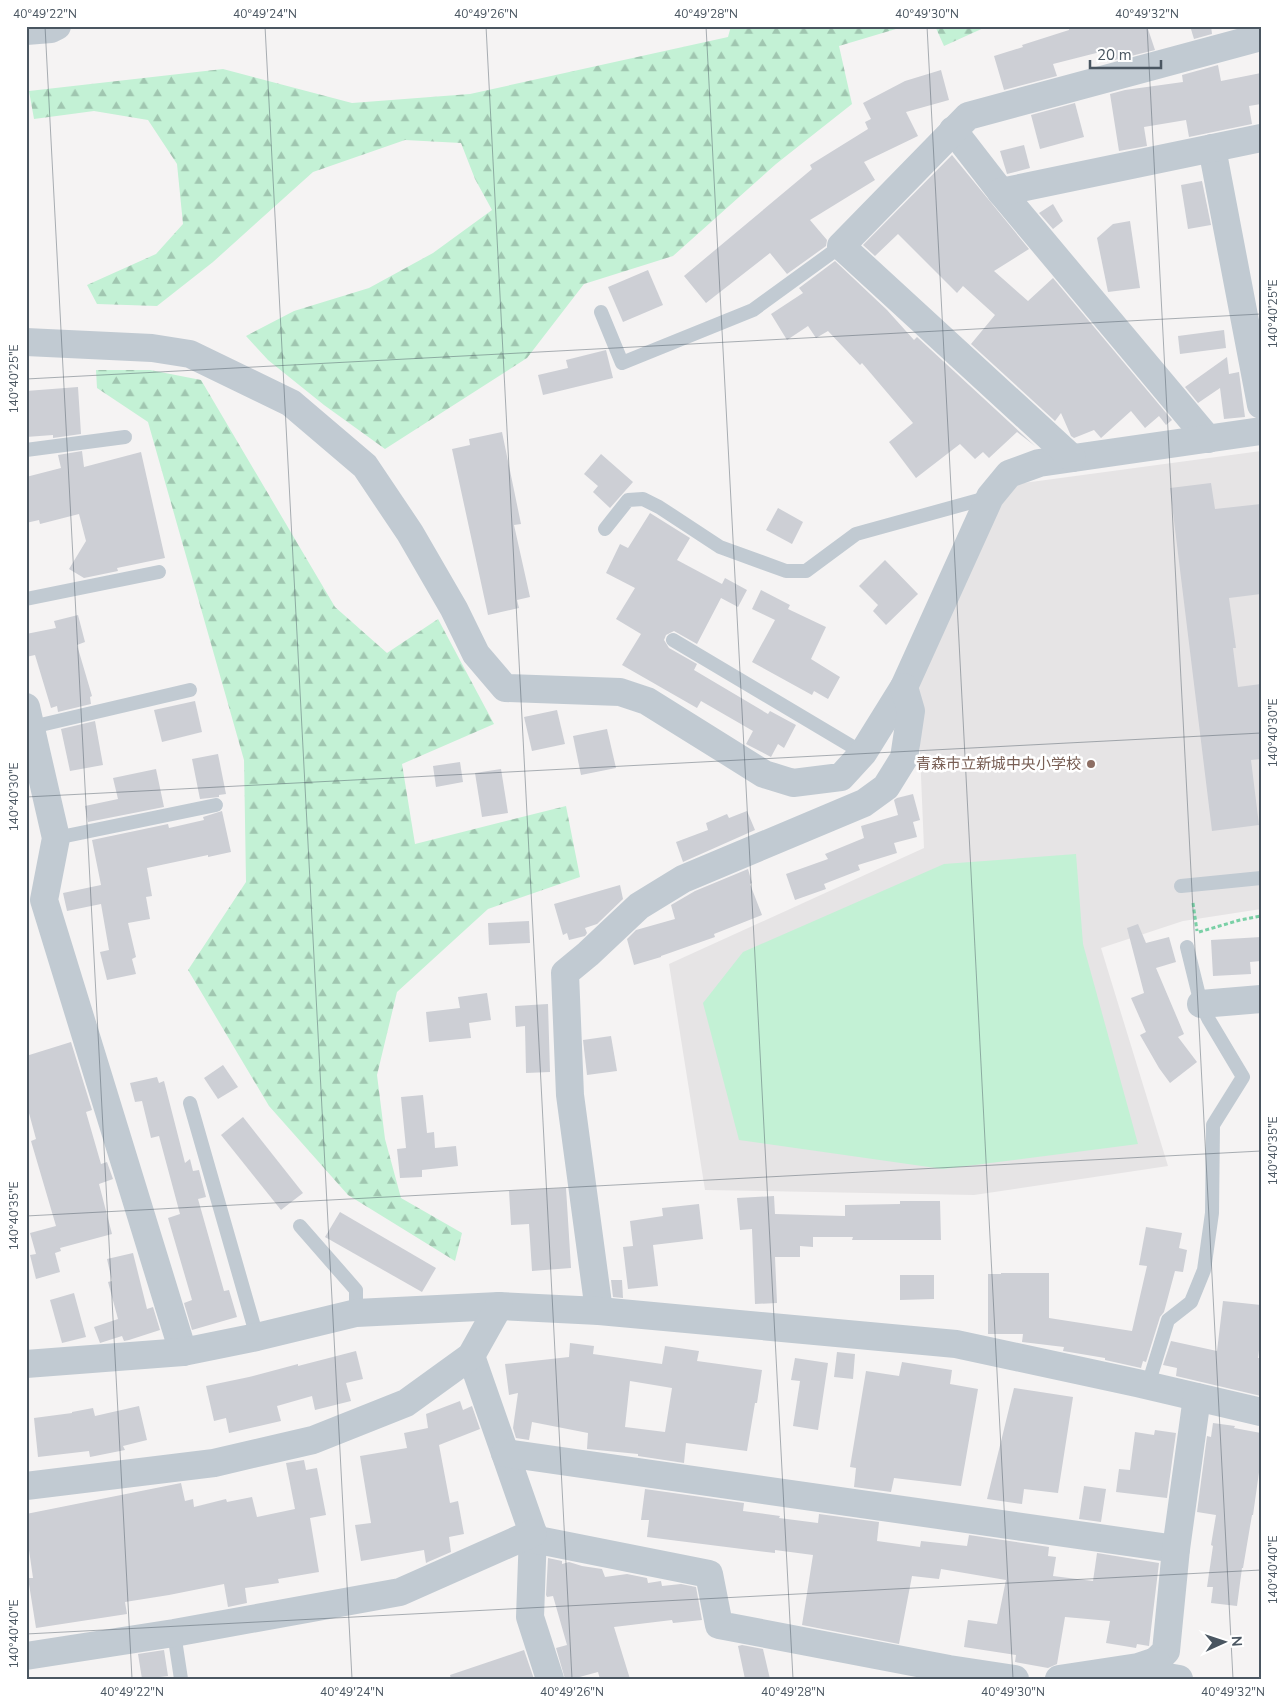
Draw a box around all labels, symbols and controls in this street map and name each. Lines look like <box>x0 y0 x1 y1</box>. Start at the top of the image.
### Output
text: 40°49'22"N <box>13 6 77 22</box>
text: 40°49'24"N <box>233 6 297 22</box>
text: 40°49'26"N <box>454 6 518 22</box>
text: 40°49'28"N <box>674 6 738 22</box>
text: 40°49'30"N <box>895 6 959 22</box>
text: 40°49'32"N <box>1115 6 1179 22</box>
scale bar <box>1090 38 1161 70</box>
text: 20 m <box>1097 45 1132 65</box>
text: 140°40'25"E <box>1265 279 1281 349</box>
text: 140°40'25"E <box>6 344 22 414</box>
text: 140°40'30"E <box>1265 698 1281 768</box>
place label: 青森市立新城中央小学校 <box>916 754 1081 774</box>
marker: 青森市立新城中央小学校 <box>1085 758 1097 770</box>
text: 140°40'30"E <box>6 762 22 832</box>
text: 140°40'35"E <box>1265 1116 1281 1186</box>
text: 140°40'35"E <box>6 1181 22 1251</box>
text: 140°40'40"E <box>1265 1535 1281 1605</box>
text: 140°40'40"E <box>6 1599 22 1669</box>
north arrow <box>1200 1618 1250 1668</box>
text: N <box>1227 1636 1246 1647</box>
text: 40°49'22"N <box>100 1684 164 1700</box>
text: 40°49'24"N <box>320 1684 384 1700</box>
text: 40°49'26"N <box>540 1684 604 1700</box>
text: 40°49'28"N <box>761 1684 825 1700</box>
text: 40°49'30"N <box>981 1684 1045 1700</box>
text: 40°49'32"N <box>1201 1684 1265 1700</box>

